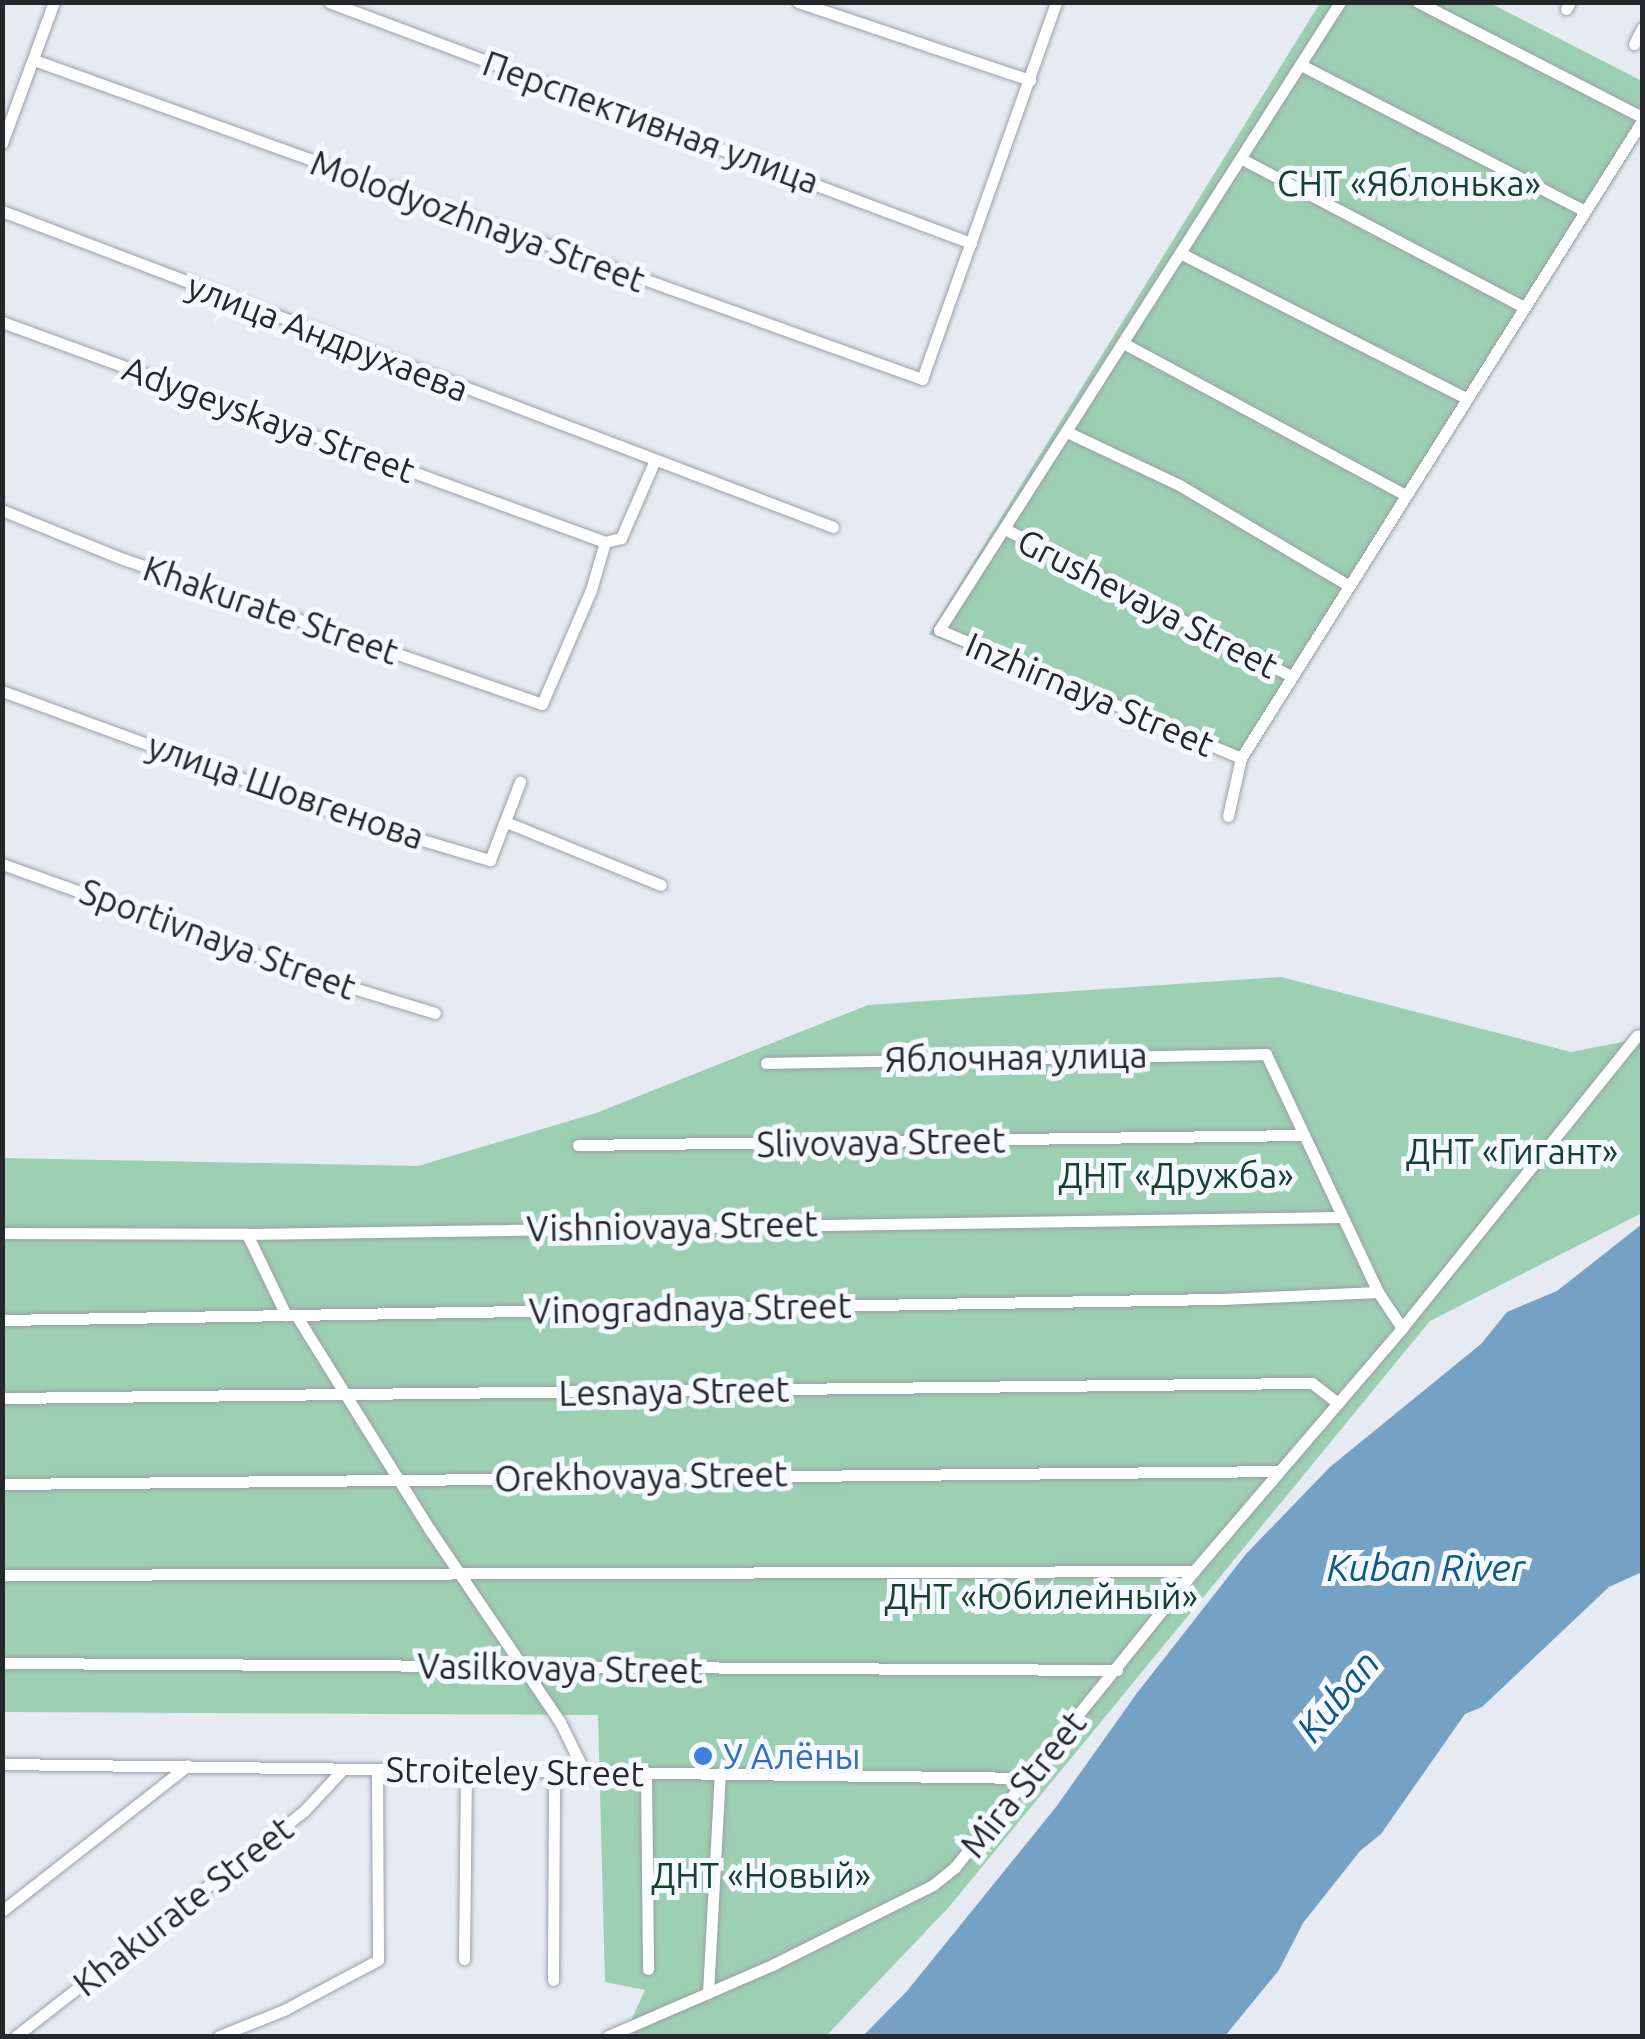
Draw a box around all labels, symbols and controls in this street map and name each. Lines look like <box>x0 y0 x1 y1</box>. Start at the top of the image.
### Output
street label: Перспективная улица <box>477 42 825 202</box>
street label: Molodyozhnaya Street <box>305 141 651 301</box>
park label: СНТ «Яблонька» <box>1277 162 1541 204</box>
street label: улица Андрухаева <box>182 264 474 410</box>
street label: Adygeyskaya Street <box>117 347 421 491</box>
street label: Grushevaya Street <box>1011 519 1285 687</box>
street label: Khakurate Street <box>138 547 404 673</box>
street label: Inzhirnaya Street <box>960 623 1220 765</box>
street label: улица Шовгенова <box>142 724 430 858</box>
street label: Sportivnaya Street <box>74 870 362 1008</box>
street label: Яблочная улица <box>884 1034 1148 1080</box>
street label: Slivovaya Street <box>756 1119 1006 1165</box>
park label: ДНТ «Гигант» <box>1406 1130 1618 1172</box>
park label: ДНТ «Дружба» <box>1058 1154 1294 1196</box>
street label: Vishniovaya Street <box>526 1202 818 1250</box>
street label: Vinogradnaya Street <box>528 1284 852 1332</box>
street label: Lesnaya Street <box>558 1368 790 1414</box>
street label: Orekhovaya Street <box>494 1452 788 1500</box>
water label: Kuban River <box>1327 1545 1525 1591</box>
park label: ДНТ «Юбилейный» <box>884 1575 1198 1617</box>
water label: Kuban <box>1287 1641 1389 1751</box>
street label: Vasilkovaya Street <box>417 1645 703 1691</box>
street label: Mira Street <box>951 1702 1095 1866</box>
place label: У Алёны <box>723 1735 861 1777</box>
marker: У Алёны <box>692 1745 714 1767</box>
street label: Stroiteley Street <box>385 1748 645 1794</box>
street label: Khakurate Street <box>65 1807 301 2005</box>
park label: ДНТ «Новый» <box>651 1854 871 1896</box>

